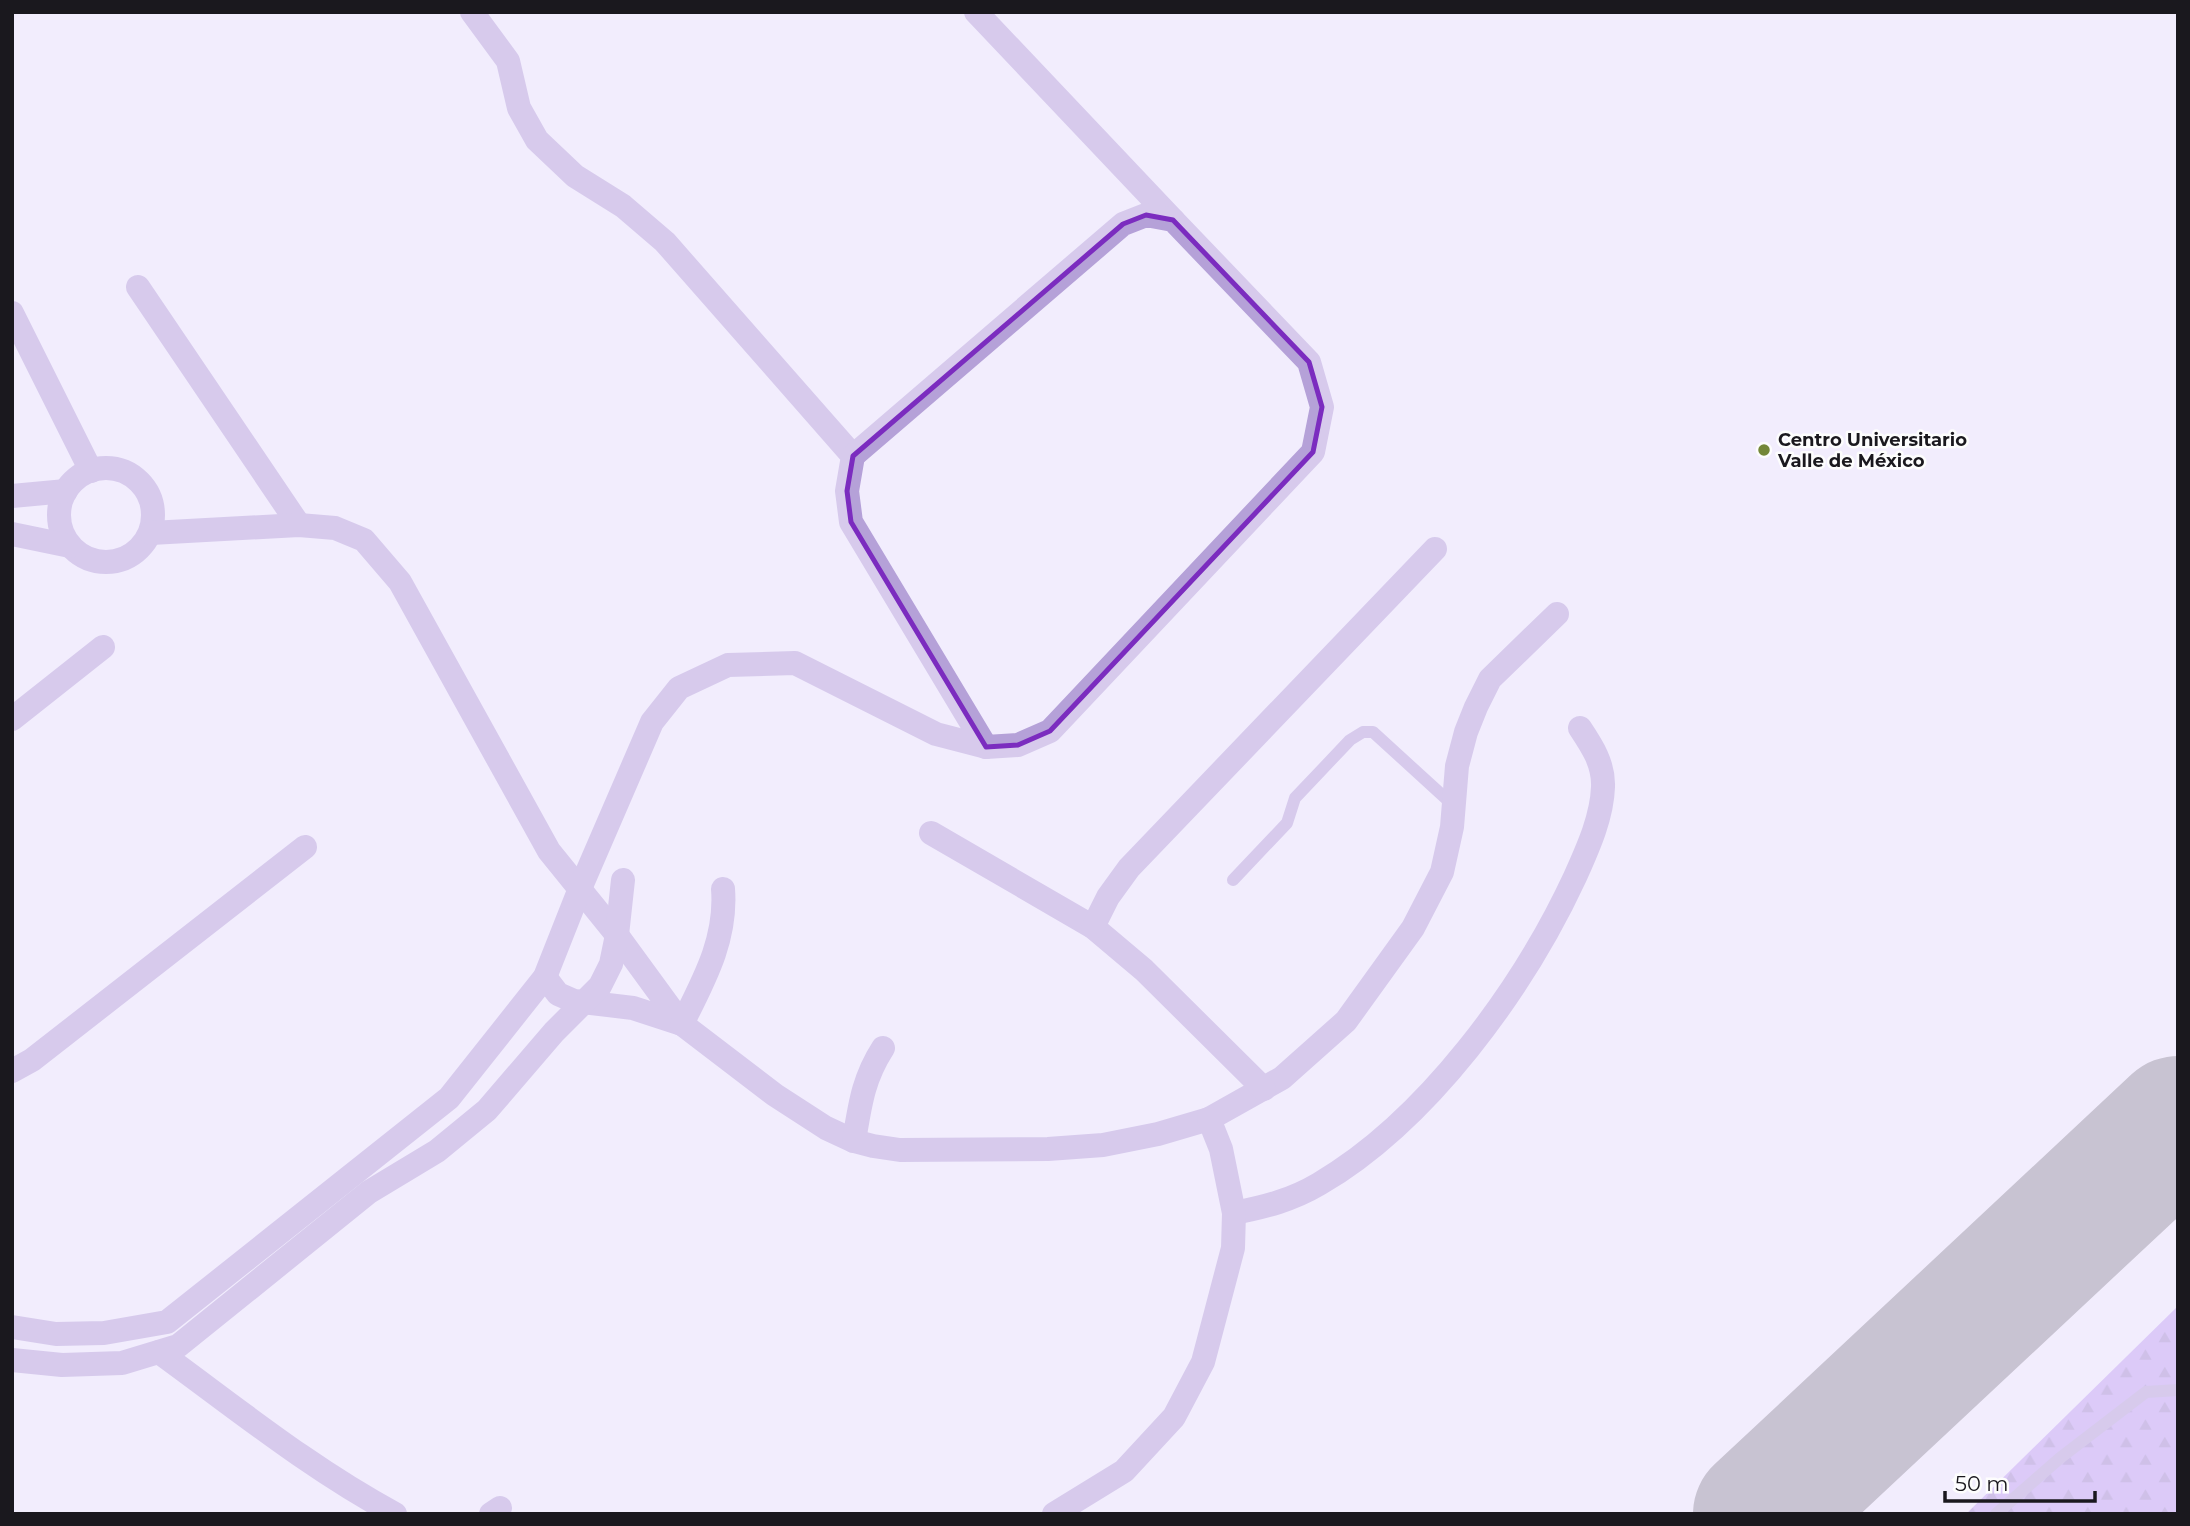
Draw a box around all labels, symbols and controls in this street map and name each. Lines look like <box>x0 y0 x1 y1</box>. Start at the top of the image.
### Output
place label: Centro Universitario Valle de México <box>1777 429 1967 472</box>
marker: Centro Universitario Valle de México <box>1756 442 1772 458</box>
scale bar <box>1945 1460 2096 1504</box>
text: 50 m <box>1955 1471 2009 1496</box>

